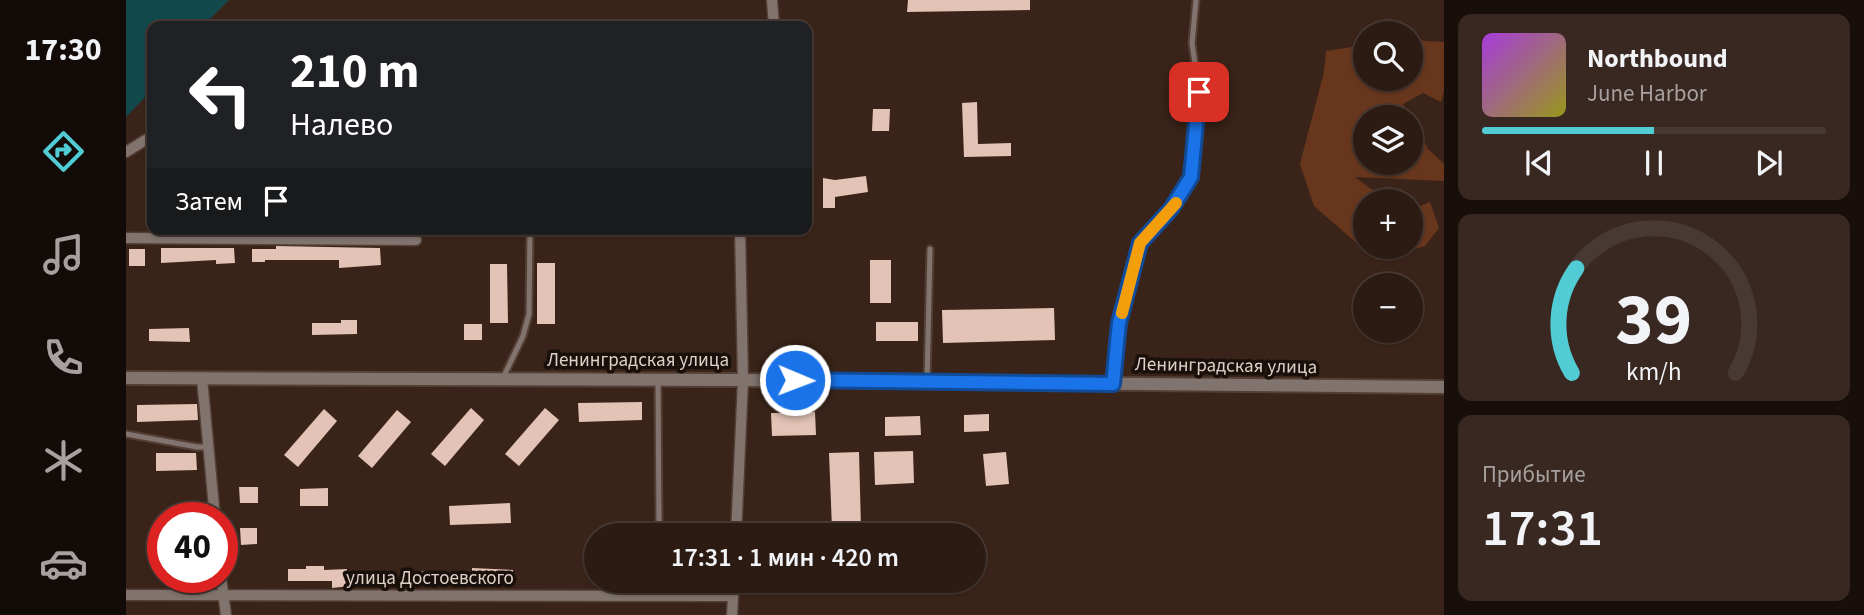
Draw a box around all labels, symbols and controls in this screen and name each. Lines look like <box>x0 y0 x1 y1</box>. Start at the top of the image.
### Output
map controls <box>1353 21 1423 343</box>
button: search <box>1353 21 1423 91</box>
text: 17:30 <box>24 27 102 73</box>
text: 210 m <box>290 37 419 107</box>
text: Northbound <box>1587 40 1728 77</box>
icon: left <box>175 49 266 140</box>
pin <box>1169 62 1229 122</box>
icon: arrive <box>1180 73 1218 111</box>
text: June Harbor <box>1587 77 1707 110</box>
text: Налево <box>290 102 393 148</box>
button: layers <box>1353 105 1423 175</box>
icon: directions <box>39 127 88 176</box>
icon: previous <box>1520 144 1558 182</box>
icon: pause <box>1635 144 1673 182</box>
icon: next <box>1750 144 1788 182</box>
icon: arrive <box>257 182 295 220</box>
text: Затем <box>175 183 243 220</box>
button: + <box>1353 189 1423 259</box>
icon: music <box>39 230 88 279</box>
text: 39 <box>1616 269 1692 373</box>
button: − <box>1353 273 1423 343</box>
icon: phone <box>39 333 88 382</box>
position arrow <box>758 343 832 417</box>
street label: Ленинградская улица <box>547 347 729 374</box>
street label: Ленинградская улица <box>1135 351 1317 381</box>
text: km/h <box>1626 354 1682 390</box>
icon: climate <box>39 436 88 485</box>
text: Прибытие <box>1482 458 1586 491</box>
text: 17:31 <box>1482 492 1603 566</box>
speed limit sign: 40 <box>147 502 238 593</box>
icon: car <box>39 539 88 588</box>
text: 17:31 · 1 мин · 420 m <box>671 539 899 576</box>
street label: улица Достоевского <box>346 565 514 592</box>

